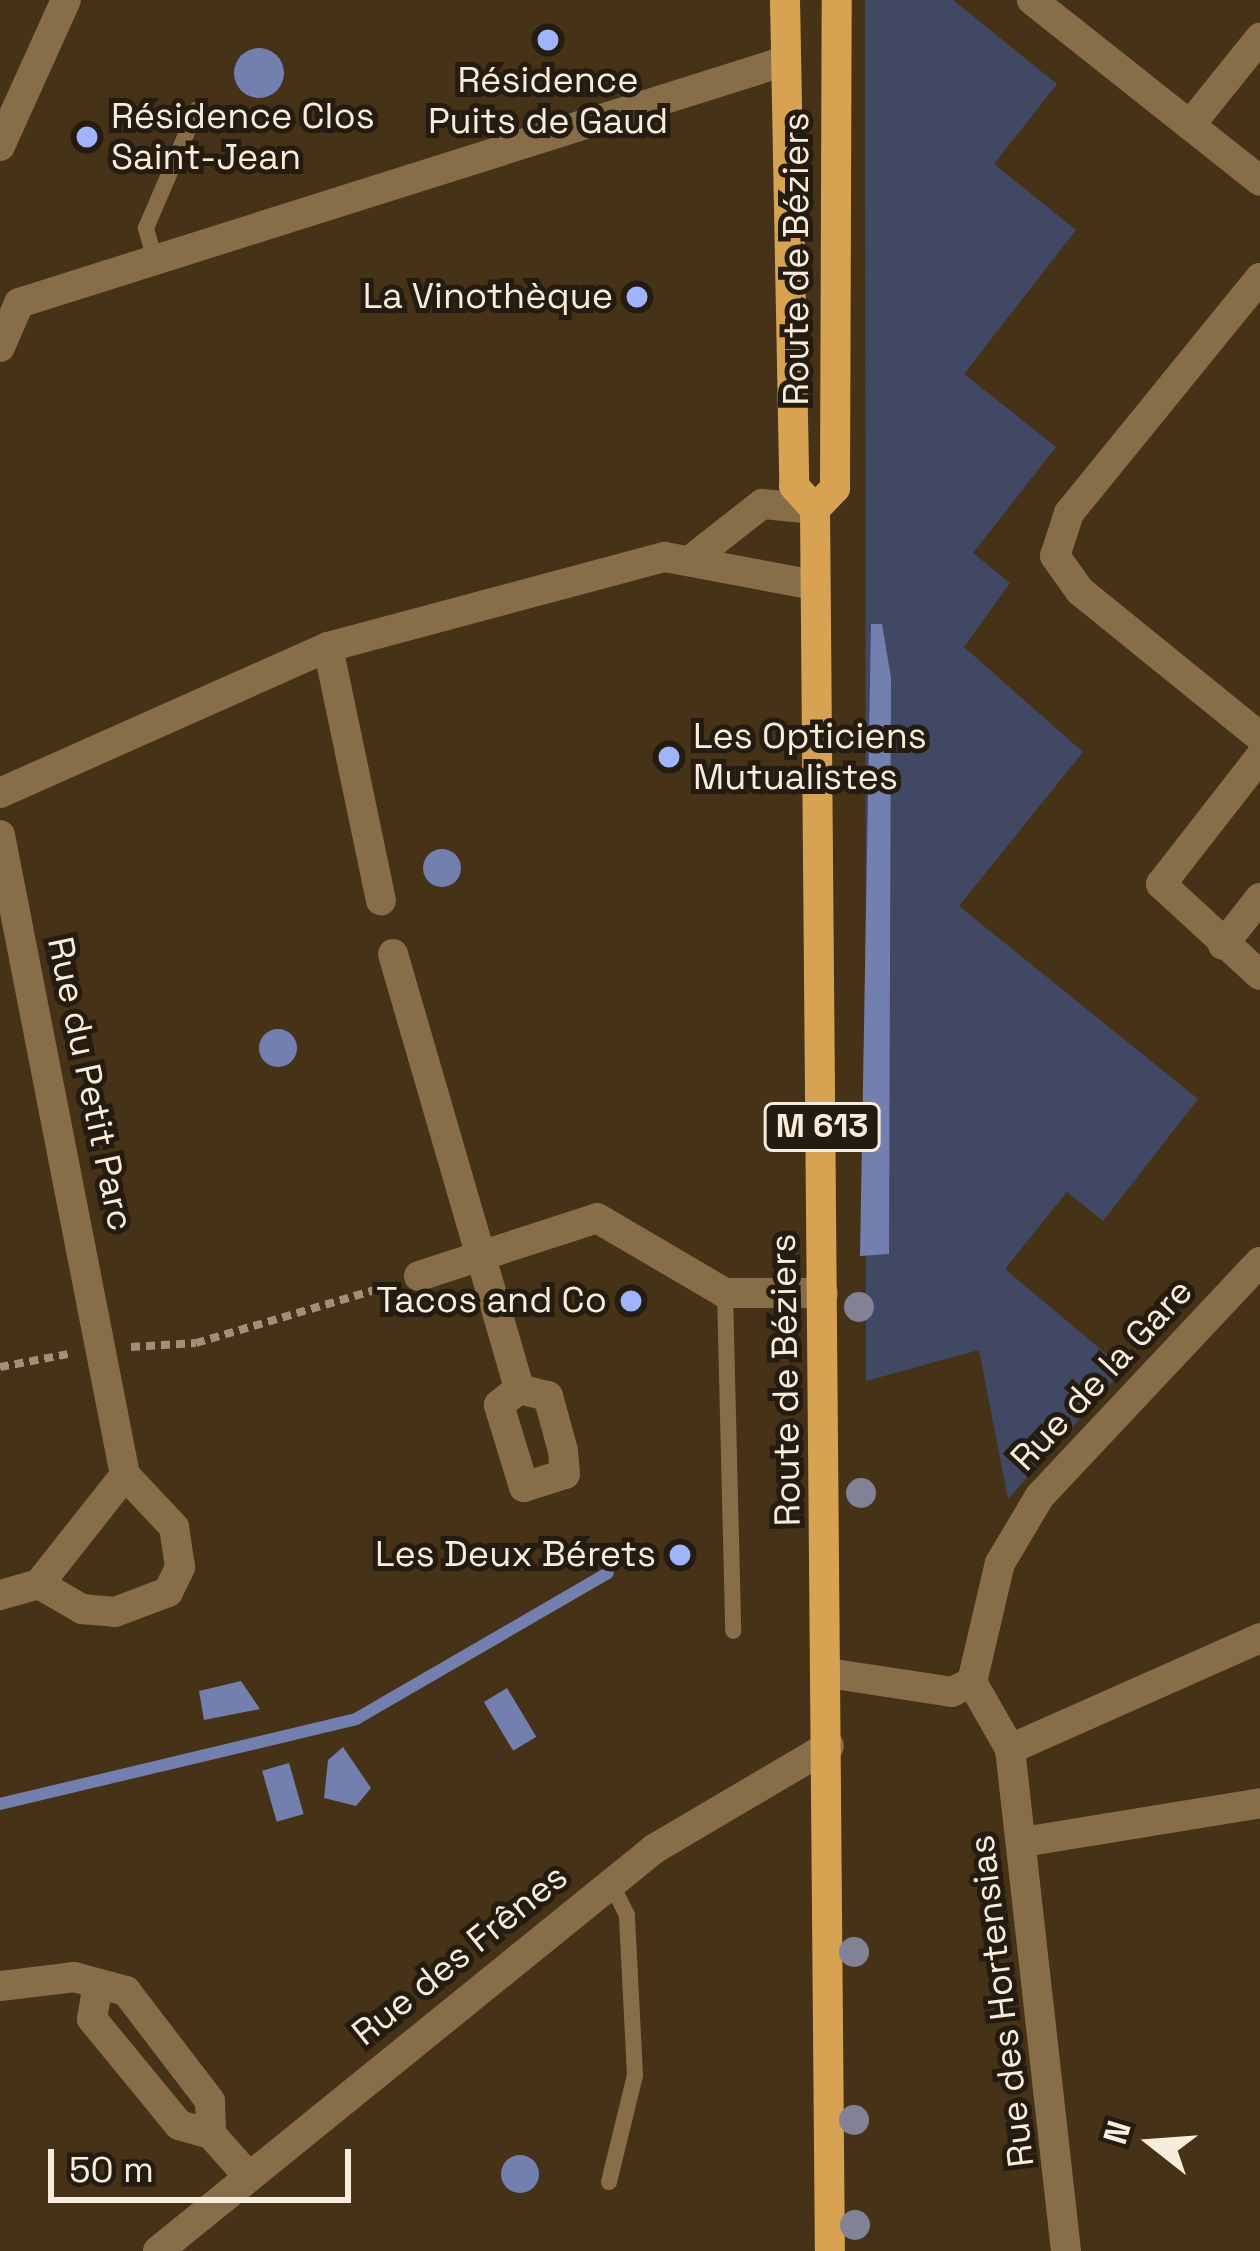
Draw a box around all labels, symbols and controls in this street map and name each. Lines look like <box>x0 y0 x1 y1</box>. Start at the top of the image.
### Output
marker: Résidence Puits de Gaud <box>535 27 561 53</box>
place label: Résidence Puits de Gaud <box>428 58 668 143</box>
place label: Résidence Clos Saint-Jean <box>111 94 375 179</box>
street label: Route de Béziers <box>775 113 819 405</box>
marker: Résidence Clos Saint-Jean <box>74 124 100 150</box>
place label: La Vinothèque <box>362 275 613 319</box>
marker: La Vinothèque <box>624 284 650 310</box>
place label: Les Opticiens Mutualistes <box>693 714 927 799</box>
marker: Les Opticiens Mutualistes <box>656 744 682 770</box>
street label: Rue du Petit Parc <box>38 933 142 1235</box>
road number: M 613 <box>762 1100 882 1154</box>
street label: Route de Béziers <box>762 1233 810 1527</box>
street label: Rue de la Gare <box>1002 1270 1202 1480</box>
place label: Tacos and Co <box>376 1279 607 1323</box>
marker: Tacos and Co <box>618 1288 644 1314</box>
place label: Les Deux Bérets <box>375 1533 656 1577</box>
marker: Les Deux Bérets <box>667 1542 693 1568</box>
street label: Rue des Hortensias <box>960 1833 1044 2169</box>
street label: Rue des Frênes <box>344 1855 576 2055</box>
north arrow <box>1092 2083 1212 2203</box>
text: N <box>1094 2116 1141 2149</box>
scale bar <box>54 2125 357 2199</box>
text: 50 m <box>69 2147 154 2193</box>

